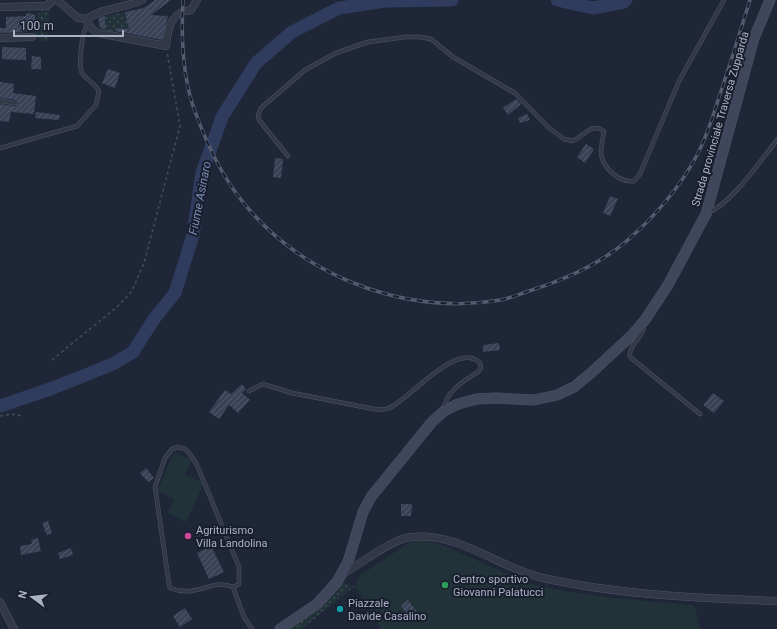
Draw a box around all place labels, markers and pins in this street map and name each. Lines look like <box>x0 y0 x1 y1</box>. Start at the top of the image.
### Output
place label: Agriturismo Villa Landolina <box>196 524 268 550</box>
marker: Agriturismo Villa Landolina <box>183 531 193 541</box>
place label: Centro sportivo Giovanni Palatucci <box>453 573 544 599</box>
marker: Centro sportivo Giovanni Palatucci <box>440 580 450 590</box>
place label: Piazzale Davide Casalino <box>348 597 426 623</box>
marker: Piazzale Davide Casalino <box>335 604 345 614</box>

